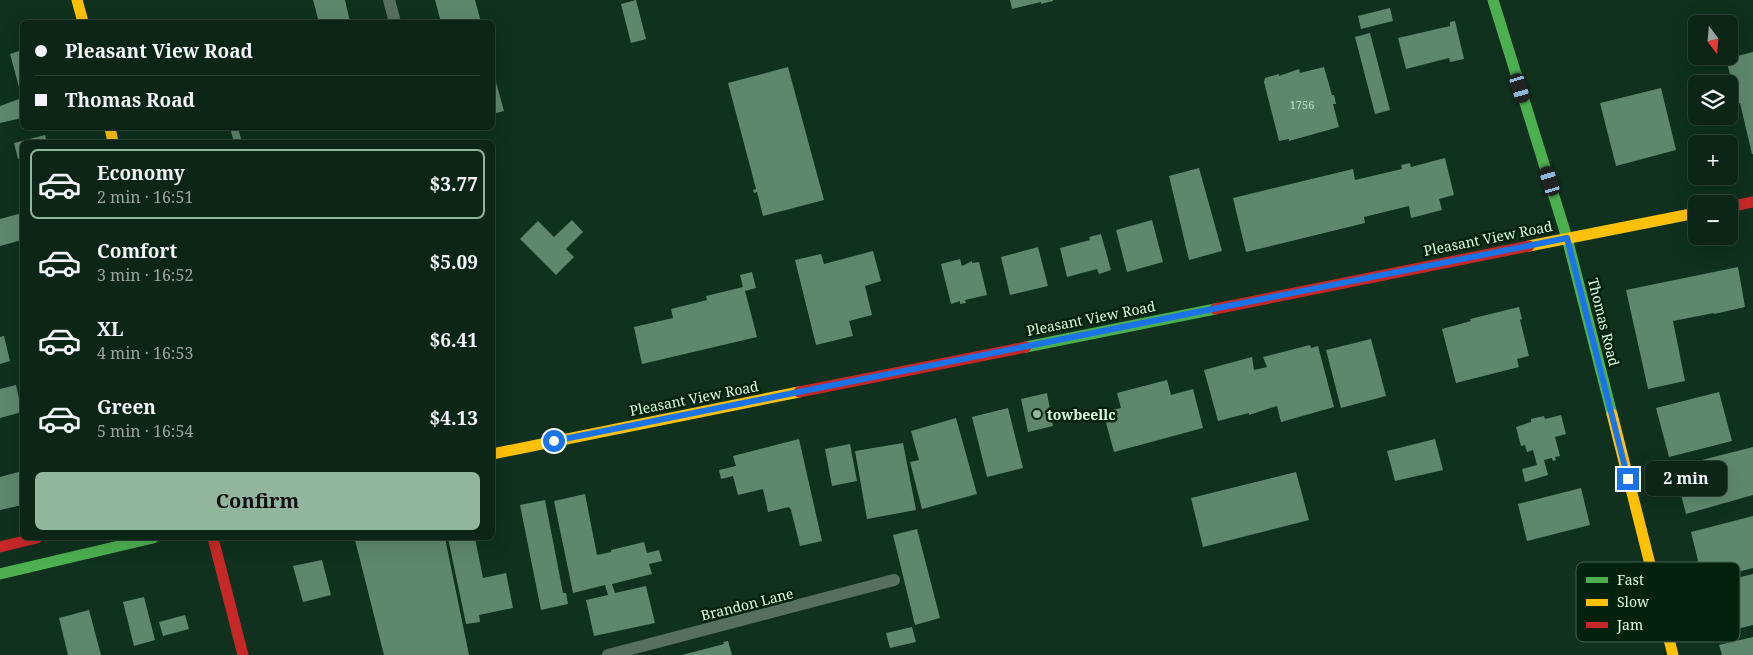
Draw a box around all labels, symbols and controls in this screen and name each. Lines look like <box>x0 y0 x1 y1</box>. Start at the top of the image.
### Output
north arrow <box>1688 15 1738 65</box>
map controls <box>1688 15 1738 245</box>
text: Pleasant View Road <box>65 38 253 64</box>
car <box>1508 71 1531 105</box>
button: layers <box>1688 75 1738 125</box>
text: Thomas Road <box>65 87 195 113</box>
house number: 1756 <box>1290 97 1314 112</box>
button: + <box>1688 135 1738 185</box>
text: Economy <box>97 160 185 186</box>
icon: car <box>37 162 82 207</box>
car <box>1538 164 1561 198</box>
text: $3.77 <box>429 171 478 197</box>
text: 2 min · 16:51 <box>97 186 193 208</box>
button: − <box>1688 195 1738 245</box>
street label: Pleasant View Road <box>1422 216 1554 260</box>
text: Comfort <box>97 238 177 264</box>
icon: car <box>37 240 82 285</box>
text: $5.09 <box>429 249 478 275</box>
text: 3 min · 16:52 <box>97 264 193 286</box>
street label: Thomas Road <box>1584 276 1624 369</box>
street label: Pleasant View Road <box>1025 296 1157 340</box>
text: XL <box>97 316 123 342</box>
icon: car <box>37 318 82 363</box>
text: $6.41 <box>429 327 478 353</box>
text: 4 min · 16:53 <box>97 342 193 364</box>
street label: Pleasant View Road <box>628 376 760 420</box>
text: Green <box>97 394 156 420</box>
icon: car <box>37 396 82 441</box>
text: $4.13 <box>429 405 478 431</box>
place label: towbeellc <box>1047 405 1116 424</box>
marker: towbeellc <box>1031 408 1043 420</box>
text: 5 min · 16:54 <box>97 420 193 442</box>
route start <box>543 430 565 452</box>
callout: 2 min <box>1646 462 1728 496</box>
text: 2 min <box>1663 467 1709 489</box>
route end <box>1617 468 1639 490</box>
button: Confirm <box>35 472 480 530</box>
legend <box>1576 562 1740 642</box>
text: Fast <box>1617 570 1644 589</box>
street label: Brandon Lane <box>699 583 795 625</box>
text: Slow <box>1617 592 1650 611</box>
text: Jam <box>1616 615 1643 634</box>

